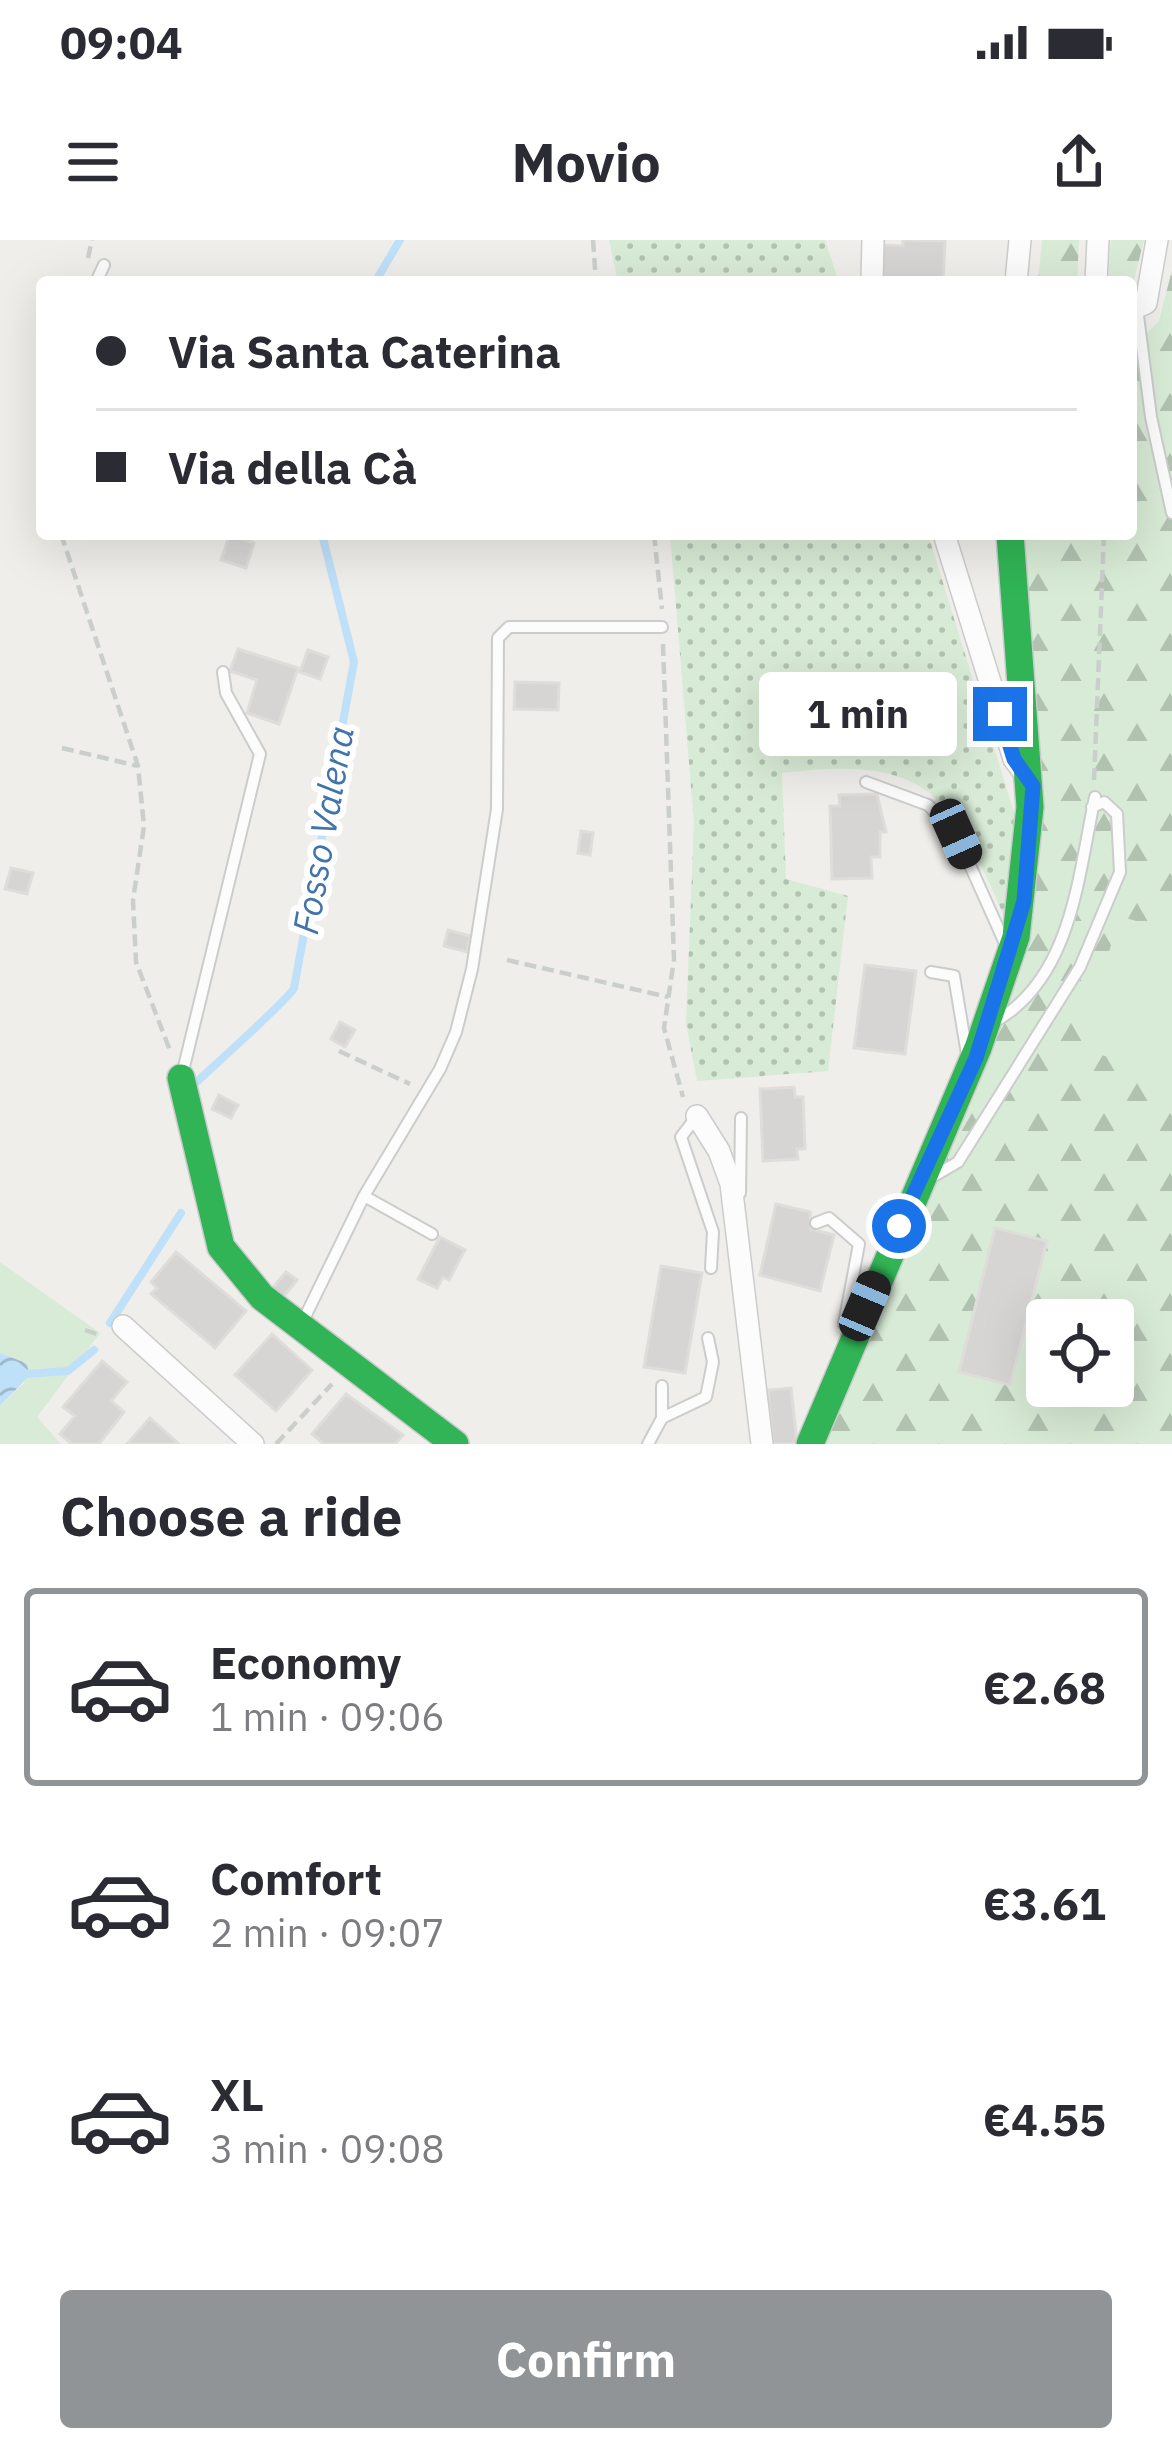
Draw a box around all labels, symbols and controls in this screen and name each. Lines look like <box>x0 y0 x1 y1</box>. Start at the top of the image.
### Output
text: 09:04 <box>60 13 183 71</box>
text: Movio <box>511 127 661 197</box>
icon: menu <box>60 129 126 195</box>
icon: share <box>1046 129 1112 195</box>
text: Via Santa Caterina <box>168 322 561 380</box>
text: Via della Cà <box>168 438 417 496</box>
callout: 1 min <box>760 672 958 756</box>
route end <box>973 687 1027 741</box>
text: 1 min <box>807 688 909 739</box>
water label: Fosso Valena <box>281 722 364 938</box>
car <box>925 794 987 874</box>
route start <box>872 1199 926 1253</box>
car <box>834 1266 896 1346</box>
map controls <box>1026 1299 1134 1407</box>
button: locate <box>1026 1299 1134 1407</box>
text: Choose a ride <box>60 1481 402 1551</box>
icon: car <box>66 1633 174 1741</box>
text: Economy <box>210 1633 401 1691</box>
text: €2.68 <box>983 1658 1106 1716</box>
text: 1 min · 09:06 <box>210 1691 445 1742</box>
icon: car <box>66 1849 174 1957</box>
text: Comfort <box>210 1849 382 1907</box>
text: €3.61 <box>983 1874 1106 1932</box>
text: 2 min · 09:07 <box>210 1907 445 1958</box>
icon: car <box>66 2065 174 2173</box>
text: XL <box>210 2065 264 2123</box>
text: €4.55 <box>983 2090 1106 2148</box>
text: 3 min · 09:08 <box>210 2123 445 2174</box>
button: Confirm <box>60 2290 1112 2428</box>

